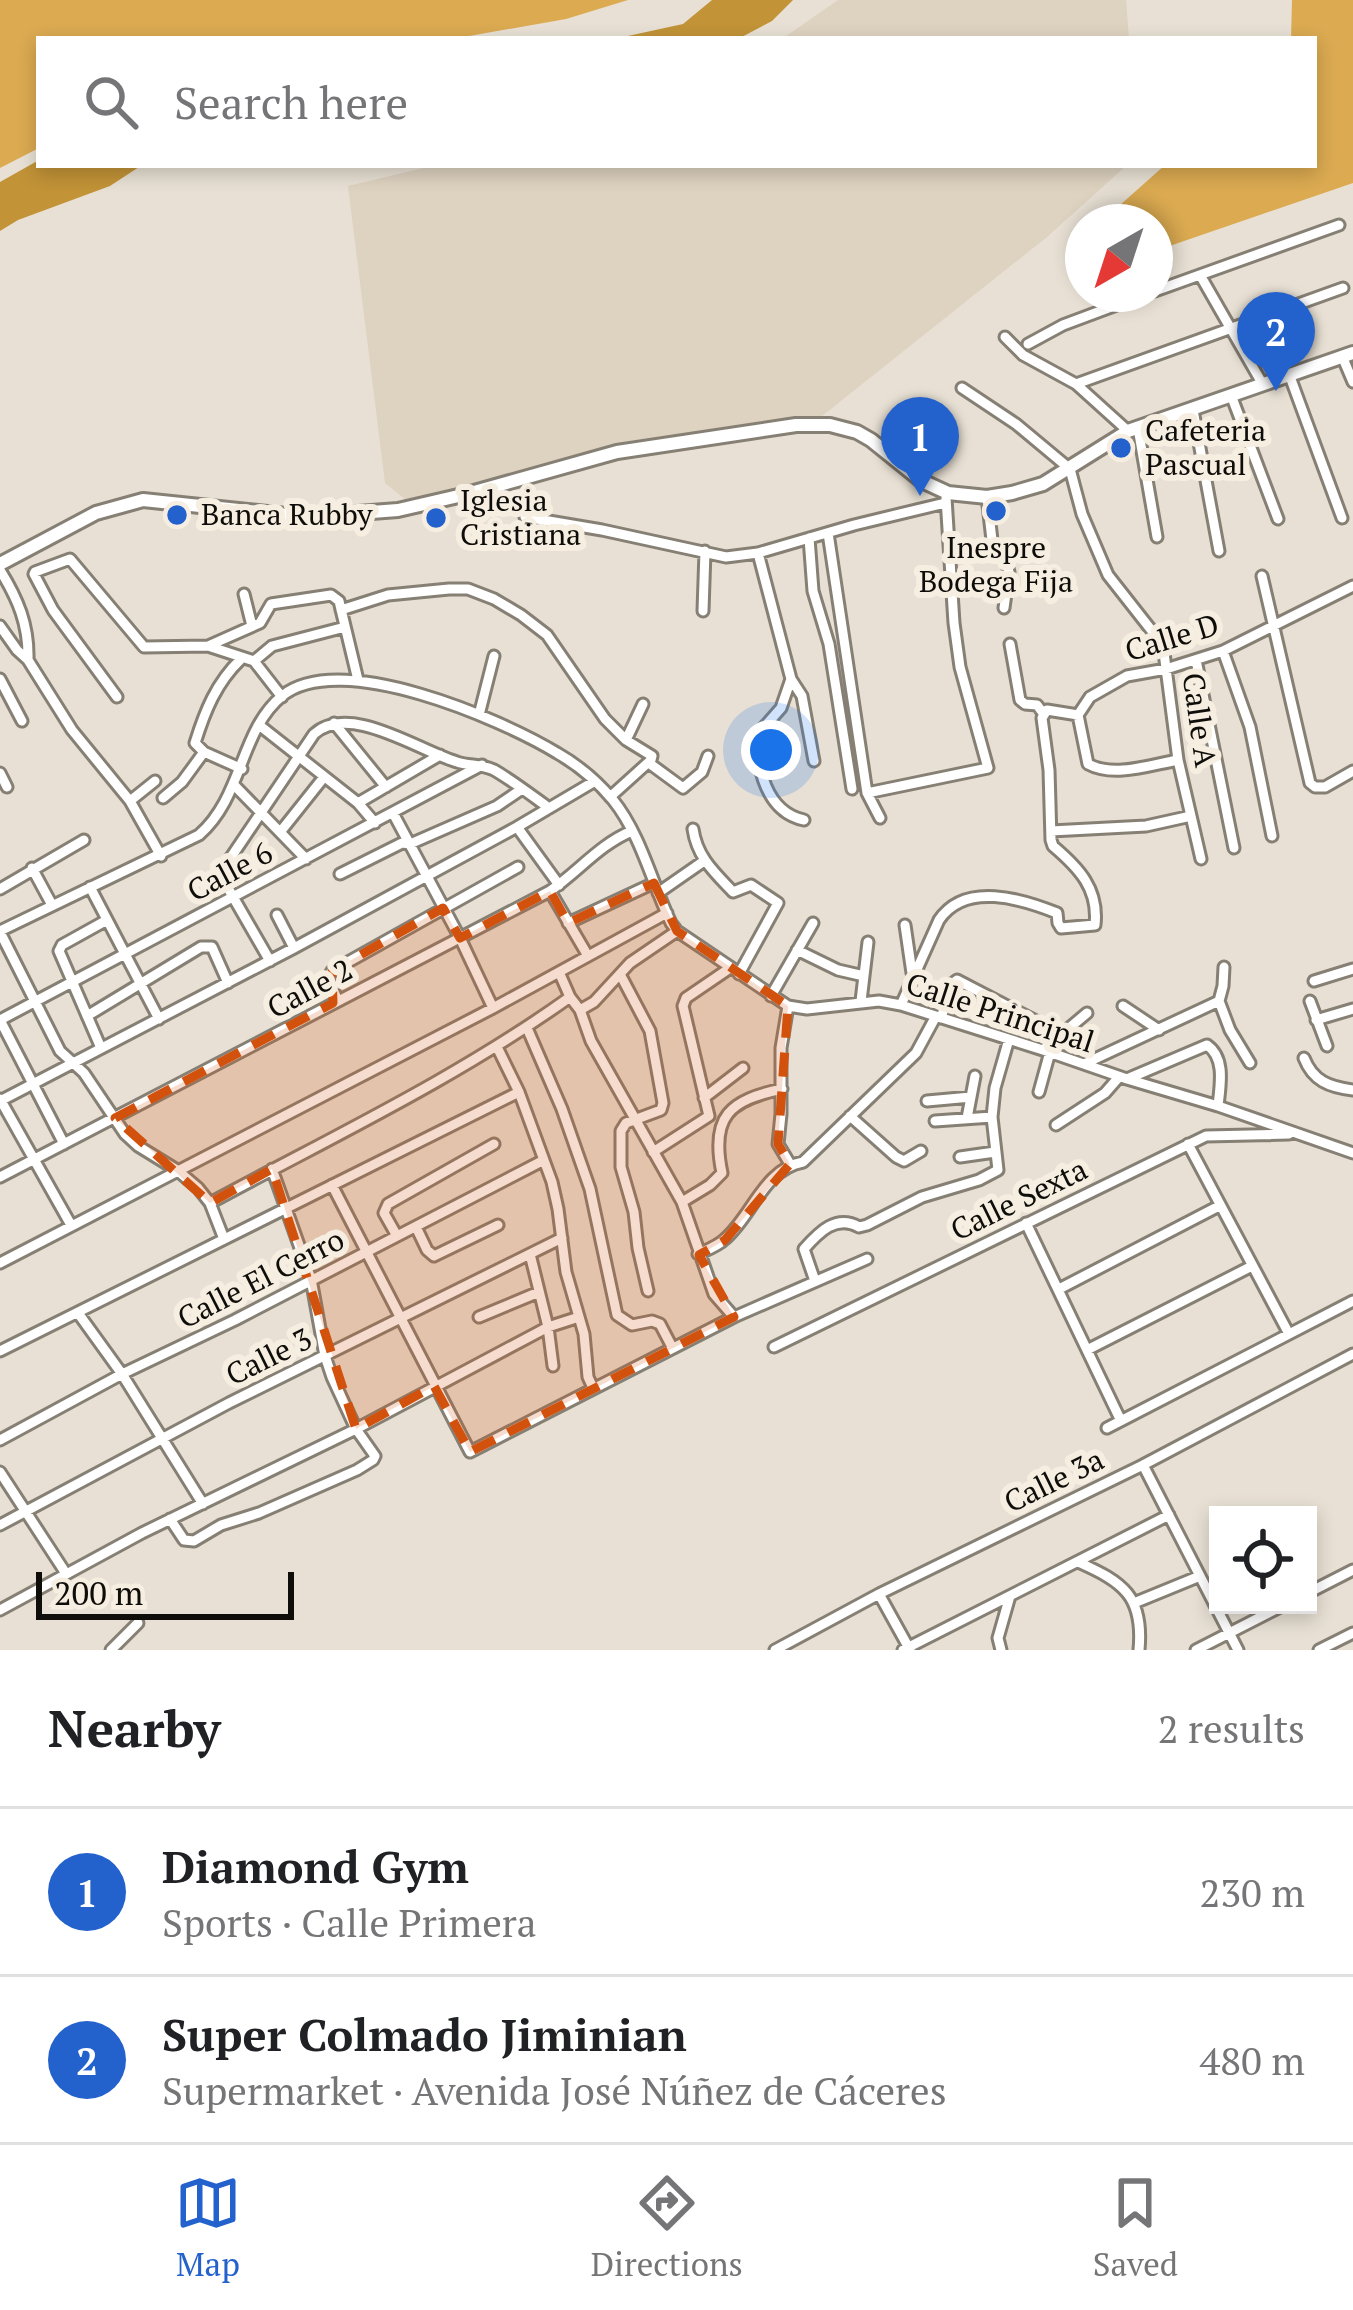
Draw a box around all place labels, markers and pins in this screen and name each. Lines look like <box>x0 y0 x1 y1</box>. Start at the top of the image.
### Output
pin: 2 <box>1237 292 1315 391</box>
pin: 1 <box>881 397 959 496</box>
place label: Cafeteria Pascual <box>1145 410 1266 484</box>
marker: Cafeteria Pascual <box>1108 435 1134 461</box>
place label: Iglesia Cristiana <box>460 480 581 554</box>
place label: Banca Rubby <box>201 494 373 534</box>
marker: Inespre Bodega Fija <box>983 498 1009 524</box>
marker: Banca Rubby <box>164 502 190 528</box>
marker: Iglesia Cristiana <box>423 505 449 531</box>
place label: Inespre Bodega Fija <box>919 527 1073 601</box>

